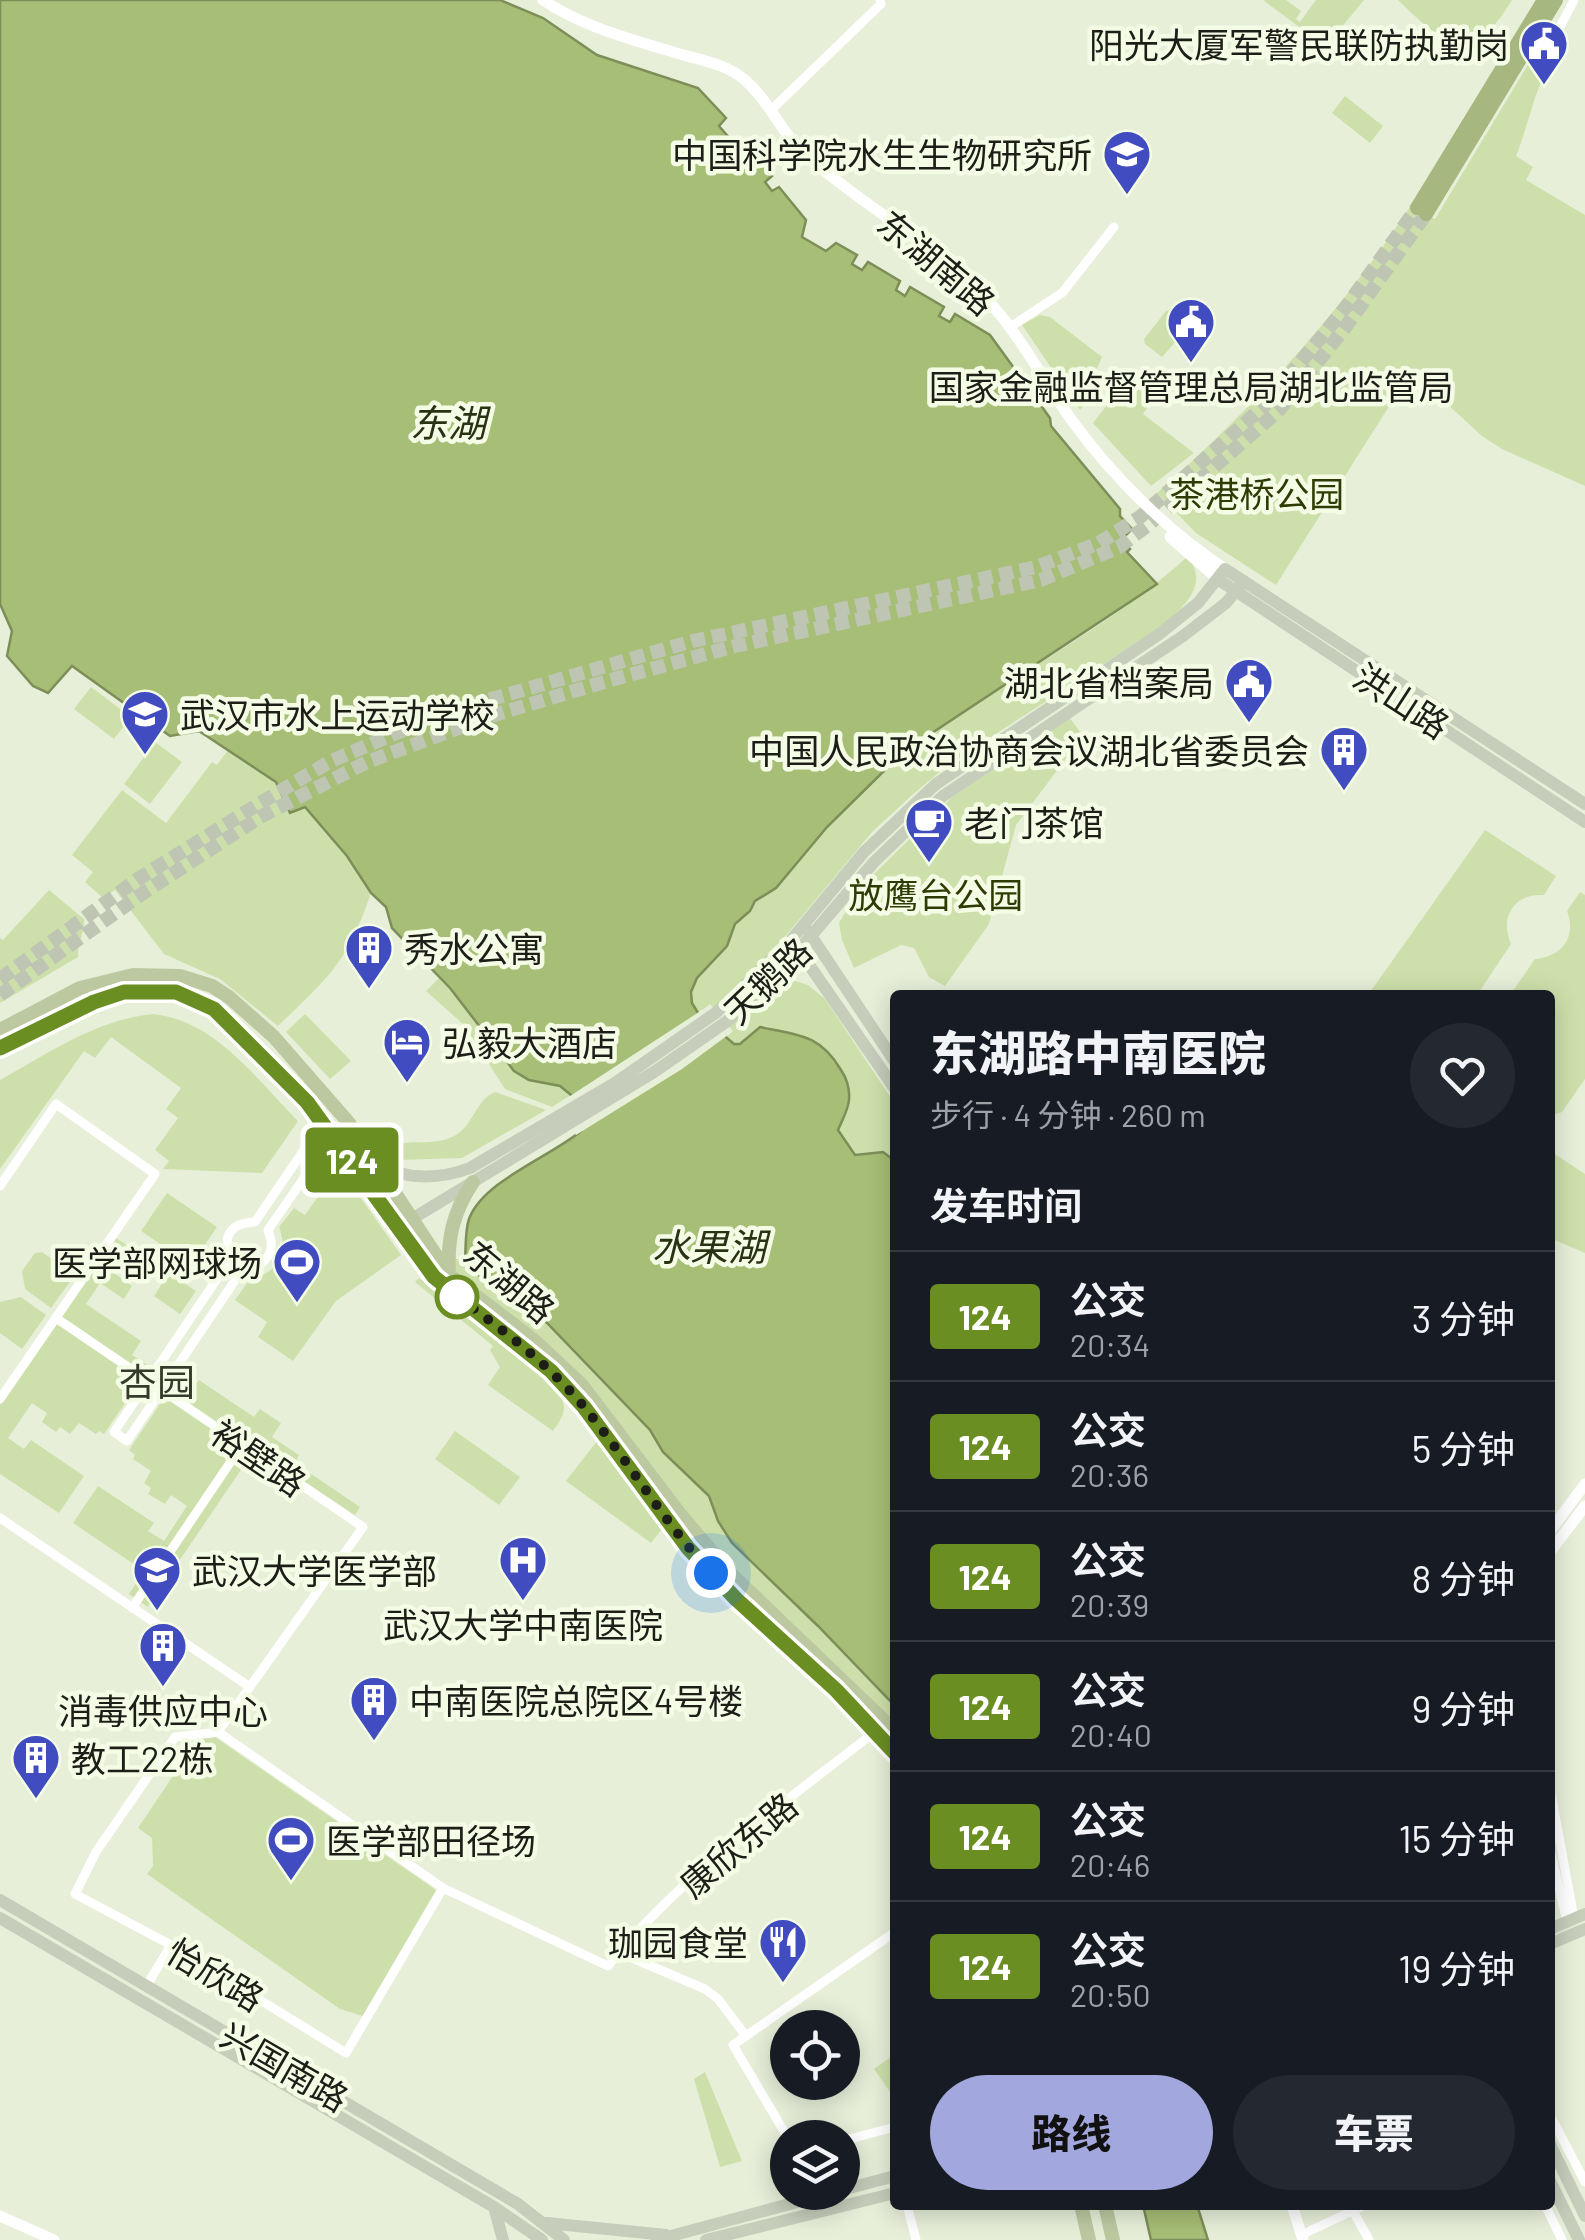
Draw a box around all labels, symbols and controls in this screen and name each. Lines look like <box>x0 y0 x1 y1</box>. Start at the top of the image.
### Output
public building icon: 阳光大厦军警民联防执勤岗 <box>1518 18 1570 86</box>
place label: 阳光大厦军警民联防执勤岗 <box>1089 23 1509 65</box>
school or university icon: 中国科学院水生生物研究所 <box>1101 128 1153 196</box>
place label: 中国科学院水生生物研究所 <box>672 133 1092 175</box>
street label: 东湖南路 <box>870 201 1004 323</box>
public building icon: 国家金融监督管理总局湖北监管局 <box>1165 296 1217 364</box>
place label: 国家金融监督管理总局湖北监管局 <box>928 365 1454 407</box>
water label: 东湖 <box>410 399 491 445</box>
park label: 茶港桥公园 <box>1169 472 1345 514</box>
street label: 洪山路 <box>1347 654 1457 746</box>
public building icon: 湖北省档案局 <box>1223 656 1275 724</box>
place label: 湖北省档案局 <box>1004 661 1214 703</box>
school or university icon: 武汉市水上运动学校 <box>119 688 171 756</box>
place label: 武汉市水上运动学校 <box>180 693 495 735</box>
building icon: 中国人民政治协商会议湖北省委员会 <box>1318 724 1370 792</box>
place label: 中国人民政治协商会议湖北省委员会 <box>749 729 1309 771</box>
cafe icon: 老门茶馆 <box>903 796 955 864</box>
place label: 老门茶馆 <box>964 801 1104 843</box>
park label: 放鹰台公园 <box>848 873 1024 915</box>
building icon: 秀水公寓 <box>343 922 395 990</box>
place label: 秀水公寓 <box>404 927 544 969</box>
street label: 天鹅路 <box>715 928 819 1032</box>
hotel icon: 弘毅大酒店 <box>381 1016 433 1084</box>
place label: 弘毅大酒店 <box>442 1021 617 1063</box>
text: 东湖路中南医院 <box>930 1023 1266 1081</box>
button: heart <box>1410 1023 1515 1128</box>
text: 步行 · 4 分钟 · 260 m <box>930 1095 1206 1133</box>
line badge: 124 <box>294 1128 410 1192</box>
text: 124 <box>325 1139 379 1181</box>
text: 发车时间 <box>930 1182 1082 1228</box>
water label: 水果湖 <box>652 1223 771 1269</box>
street label: 东湖路 <box>456 1231 564 1331</box>
sports icon: 医学部网球场 <box>271 1236 323 1304</box>
place label: 医学部网球场 <box>52 1241 262 1283</box>
unlabelled marker <box>436 1276 478 1318</box>
text: 公交 <box>1070 1276 1146 1322</box>
text: 124 <box>958 1295 1012 1337</box>
text: 3 分钟 <box>1412 1295 1515 1341</box>
text: 20:34 <box>1070 1325 1150 1363</box>
district label: 杏园 <box>119 1358 195 1404</box>
text: 公交 <box>1070 1406 1146 1452</box>
street label: 裕壁路 <box>204 1410 314 1504</box>
text: 124 <box>958 1425 1012 1467</box>
text: 5 分钟 <box>1412 1425 1515 1471</box>
text: 20:36 <box>1070 1455 1149 1493</box>
hospital icon: 武汉大学中南医院 <box>497 1534 549 1602</box>
text: 公交 <box>1070 1536 1146 1582</box>
school or university icon: 武汉大学医学部 <box>131 1544 183 1612</box>
your location <box>686 1548 736 1598</box>
place label: 武汉大学医学部 <box>192 1549 437 1591</box>
text: 124 <box>958 1555 1012 1597</box>
text: 8 分钟 <box>1412 1555 1515 1601</box>
text: 20:39 <box>1070 1585 1149 1623</box>
place label: 武汉大学中南医院 <box>383 1603 663 1645</box>
building icon: 消毒供应中心 <box>137 1620 189 1688</box>
text: 公交 <box>1070 1666 1146 1712</box>
building icon: 中南医院总院区4号楼 <box>348 1674 400 1742</box>
place label: 中南医院总院区4号楼 <box>409 1679 743 1721</box>
text: 124 <box>958 1685 1012 1727</box>
text: 9 分钟 <box>1412 1685 1515 1731</box>
place label: 消毒供应中心 <box>58 1689 268 1731</box>
text: 20:40 <box>1070 1715 1152 1753</box>
building icon: 教工22栋 <box>10 1732 62 1800</box>
place label: 教工22栋 <box>71 1737 214 1779</box>
street label: 康欣东路 <box>671 1783 805 1905</box>
text: 公交 <box>1070 1796 1146 1842</box>
sports icon: 医学部田径场 <box>265 1814 317 1882</box>
text: 124 <box>958 1815 1012 1857</box>
text: 15 分钟 <box>1399 1815 1515 1861</box>
place label: 医学部田径场 <box>326 1819 536 1861</box>
text: 20:46 <box>1070 1845 1150 1883</box>
restaurant icon: 珈园食堂 <box>757 1916 809 1984</box>
place label: 珈园食堂 <box>608 1921 748 1963</box>
text: 公交 <box>1070 1926 1146 1972</box>
street label: 怡欣路 <box>160 1929 272 2019</box>
text: 124 <box>958 1945 1012 1987</box>
text: 19 分钟 <box>1398 1945 1515 1991</box>
text: 20:50 <box>1070 1975 1151 2013</box>
map controls <box>770 2010 860 2210</box>
button: locate <box>770 2010 860 2100</box>
street label: 兴国南路 <box>214 2013 356 2119</box>
button: 路线 <box>930 2075 1213 2190</box>
button: 车票 <box>1233 2075 1515 2190</box>
button: layers <box>770 2120 860 2210</box>

